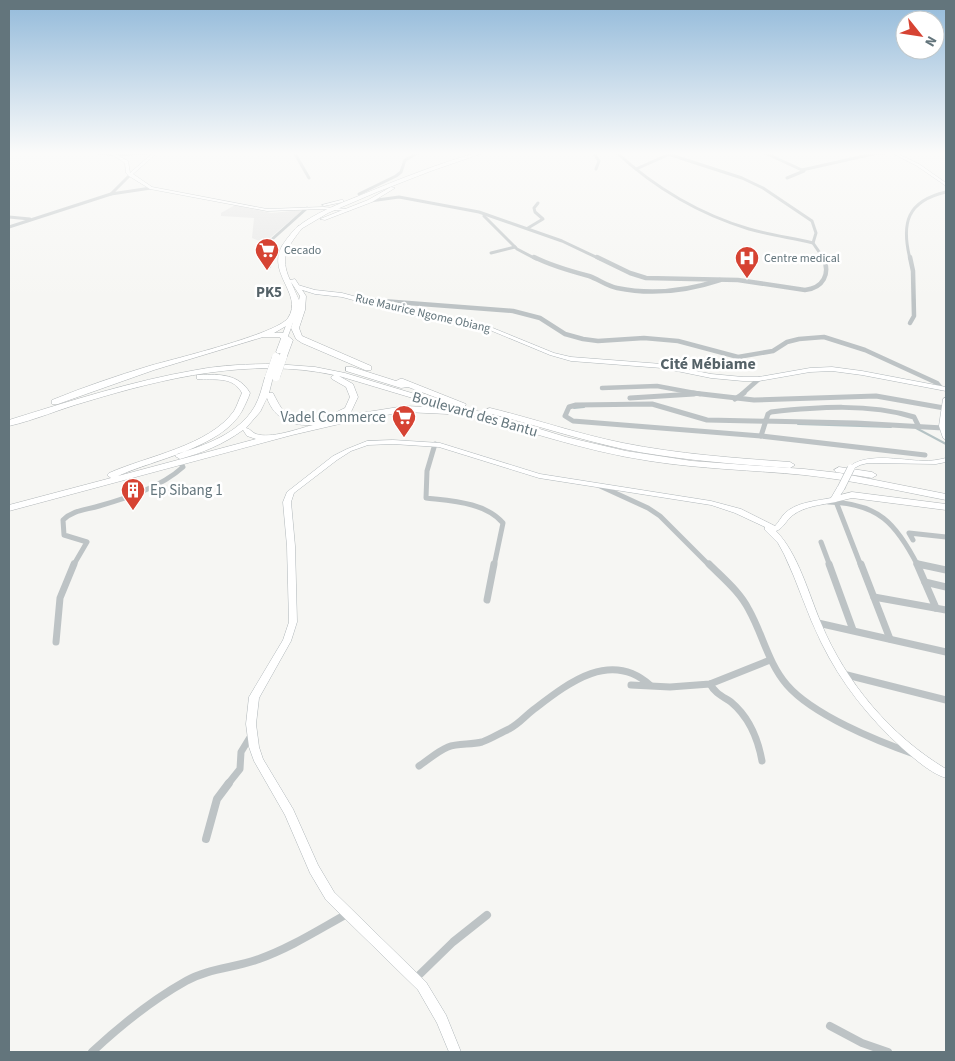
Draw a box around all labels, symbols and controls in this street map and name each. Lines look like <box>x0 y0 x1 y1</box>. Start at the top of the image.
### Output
north arrow <box>895 10 945 60</box>
text: N <box>919 32 941 50</box>
supermarket icon: Cecado <box>254 237 280 271</box>
place label: Cecado <box>284 242 321 259</box>
hospital icon: Centre medical <box>734 245 760 279</box>
place label: Centre medical <box>764 250 840 267</box>
district label: PK5 <box>256 282 282 303</box>
street label: Rue Maurice Ngome Obiang <box>354 290 492 337</box>
district label: Cité Mébiame <box>660 353 756 375</box>
street label: Boulevard des Bantu <box>410 386 540 442</box>
supermarket icon: Vadel Commerce <box>391 404 417 438</box>
place label: Vadel Commerce <box>280 407 386 428</box>
building icon: Ep Sibang 1 <box>120 477 146 511</box>
place label: Ep Sibang 1 <box>150 480 223 501</box>

